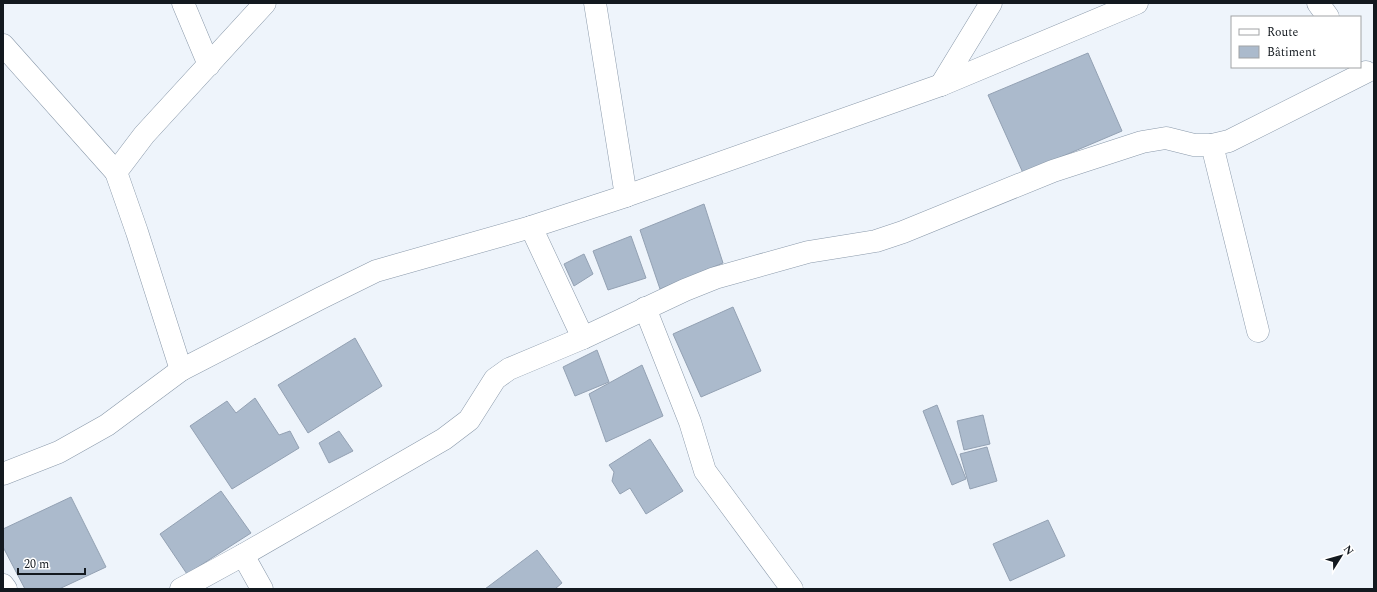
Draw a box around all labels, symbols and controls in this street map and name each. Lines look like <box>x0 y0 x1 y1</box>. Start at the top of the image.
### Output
legend <box>1231 16 1361 68</box>
text: Route <box>1267 23 1298 42</box>
text: Bâtiment <box>1267 43 1316 62</box>
north arrow <box>1321 536 1361 576</box>
text: N <box>1339 542 1358 559</box>
scale bar <box>18 550 85 576</box>
text: 20 m <box>24 555 49 574</box>

